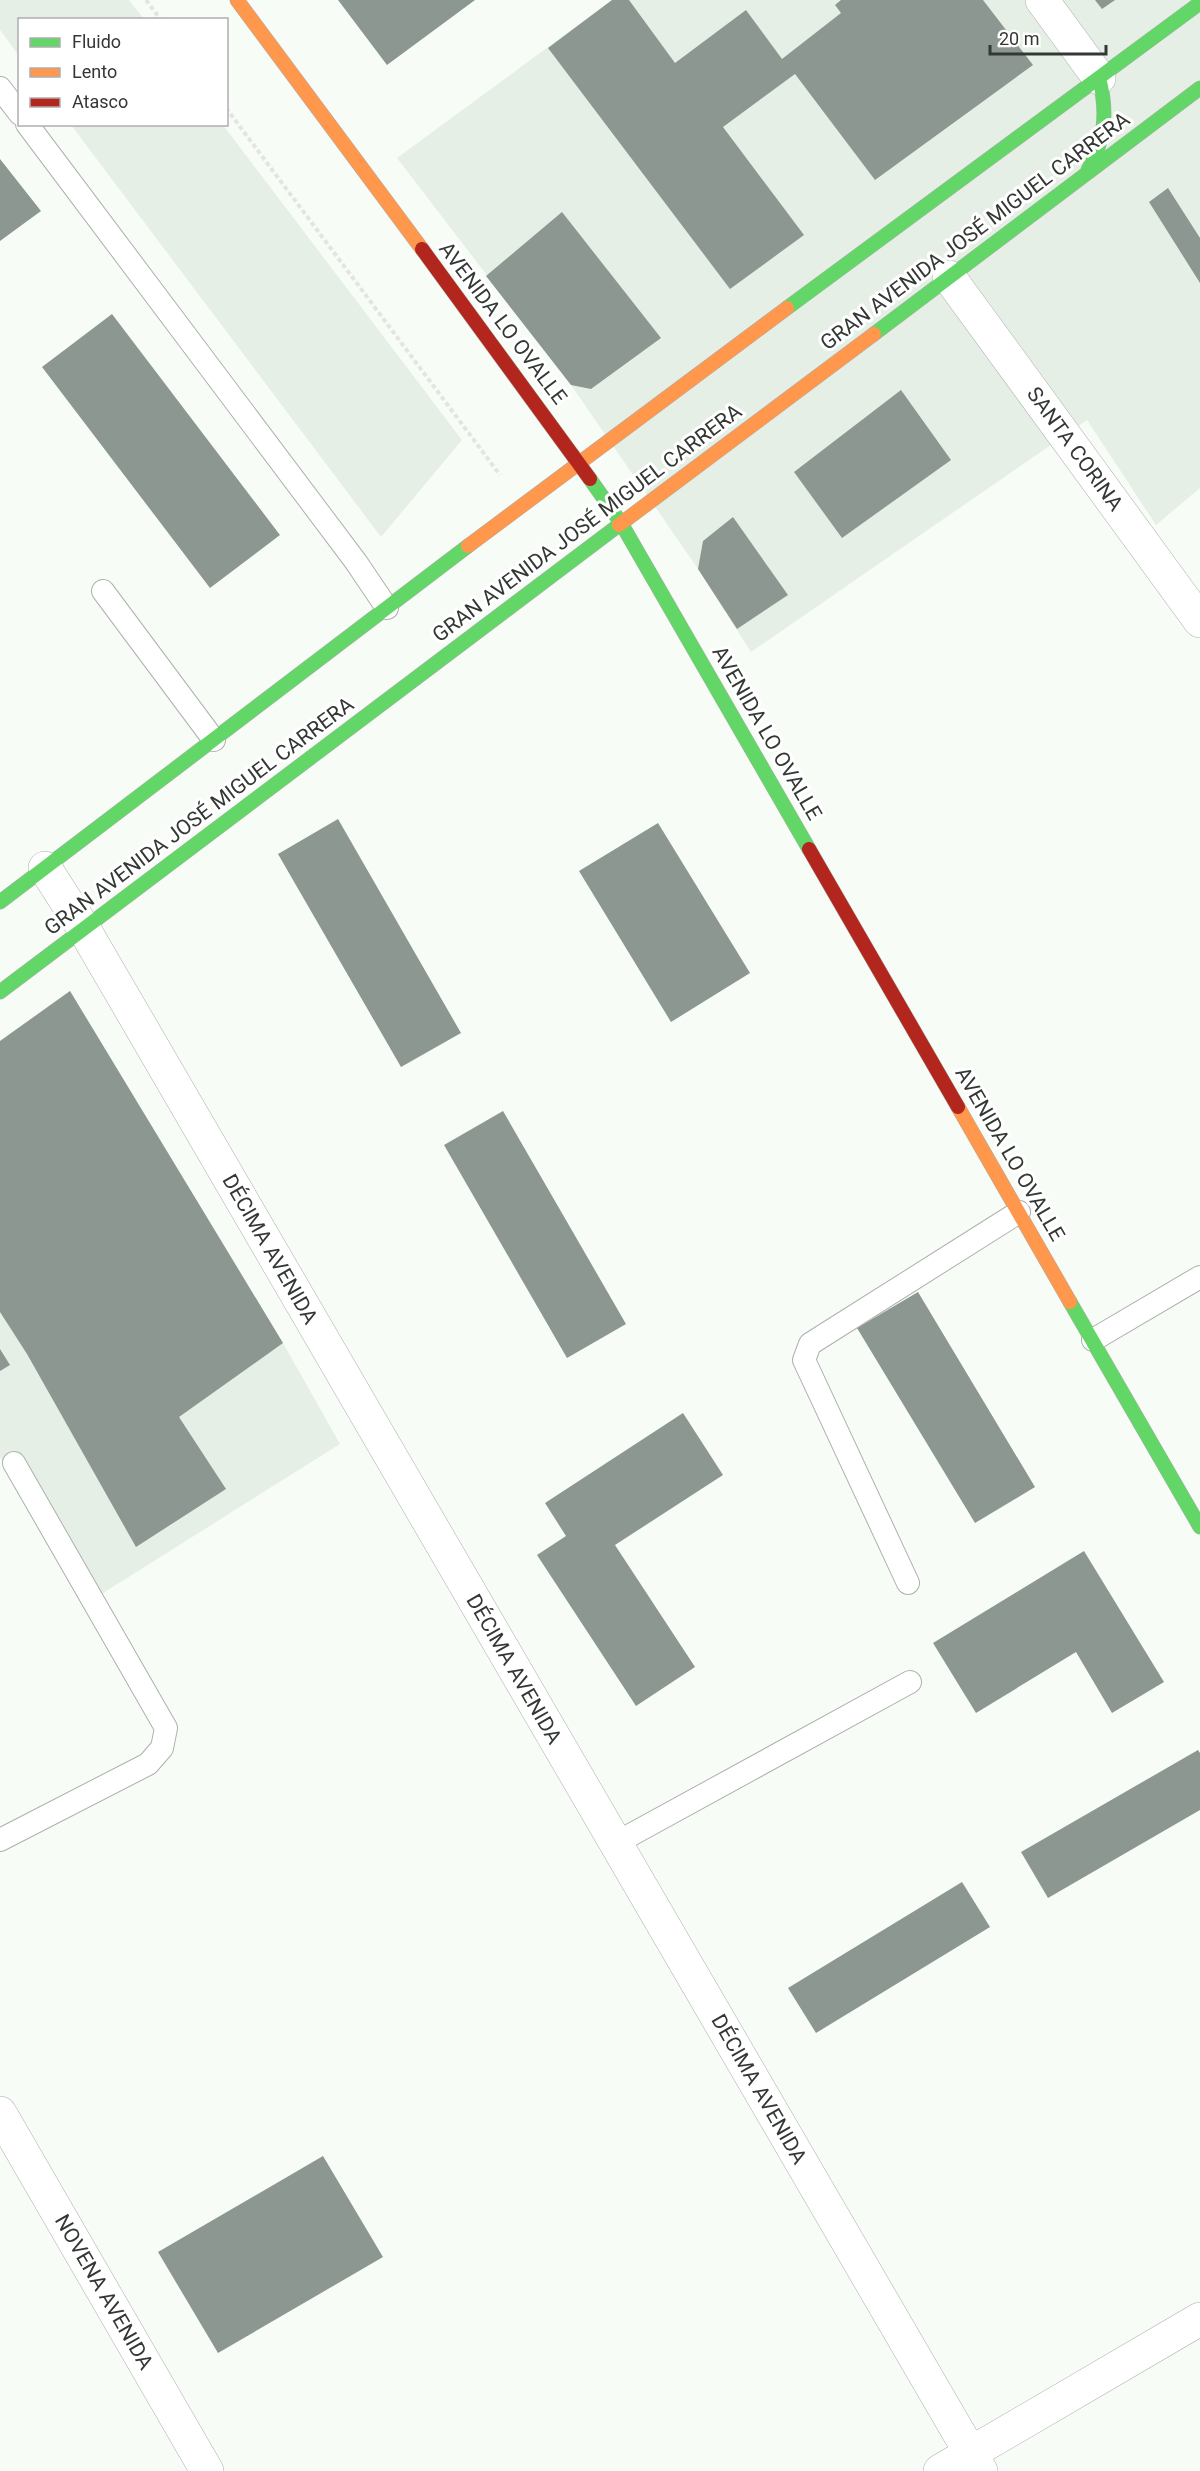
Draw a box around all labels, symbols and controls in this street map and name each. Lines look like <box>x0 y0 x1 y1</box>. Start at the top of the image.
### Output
legend <box>18 18 228 126</box>
scale bar <box>990 18 1106 56</box>
text: 20 m <box>999 28 1039 49</box>
text: Fluido <box>72 31 121 52</box>
text: Lento <box>72 61 117 82</box>
text: Atasco <box>72 91 128 112</box>
street label: GRAN AVENIDA JOSÉ MIGUEL CARRERA <box>816 107 1134 355</box>
street label: AVENIDA LO OVALLE <box>434 237 572 409</box>
street label: SANTA CORINA <box>1022 382 1128 516</box>
street label: GRAN AVENIDA JOSÉ MIGUEL CARRERA <box>428 399 746 647</box>
street label: AVENIDA LO OVALLE <box>707 642 827 824</box>
street label: GRAN AVENIDA JOSÉ MIGUEL CARRERA <box>40 692 358 940</box>
street label: AVENIDA LO OVALLE <box>950 1063 1070 1245</box>
street label: DÉCIMA AVENIDA <box>217 1170 323 1328</box>
street label: DÉCIMA AVENIDA <box>461 1590 567 1748</box>
street label: DÉCIMA AVENIDA <box>706 2010 812 2168</box>
street label: NOVENA AVENIDA <box>50 2210 158 2374</box>

